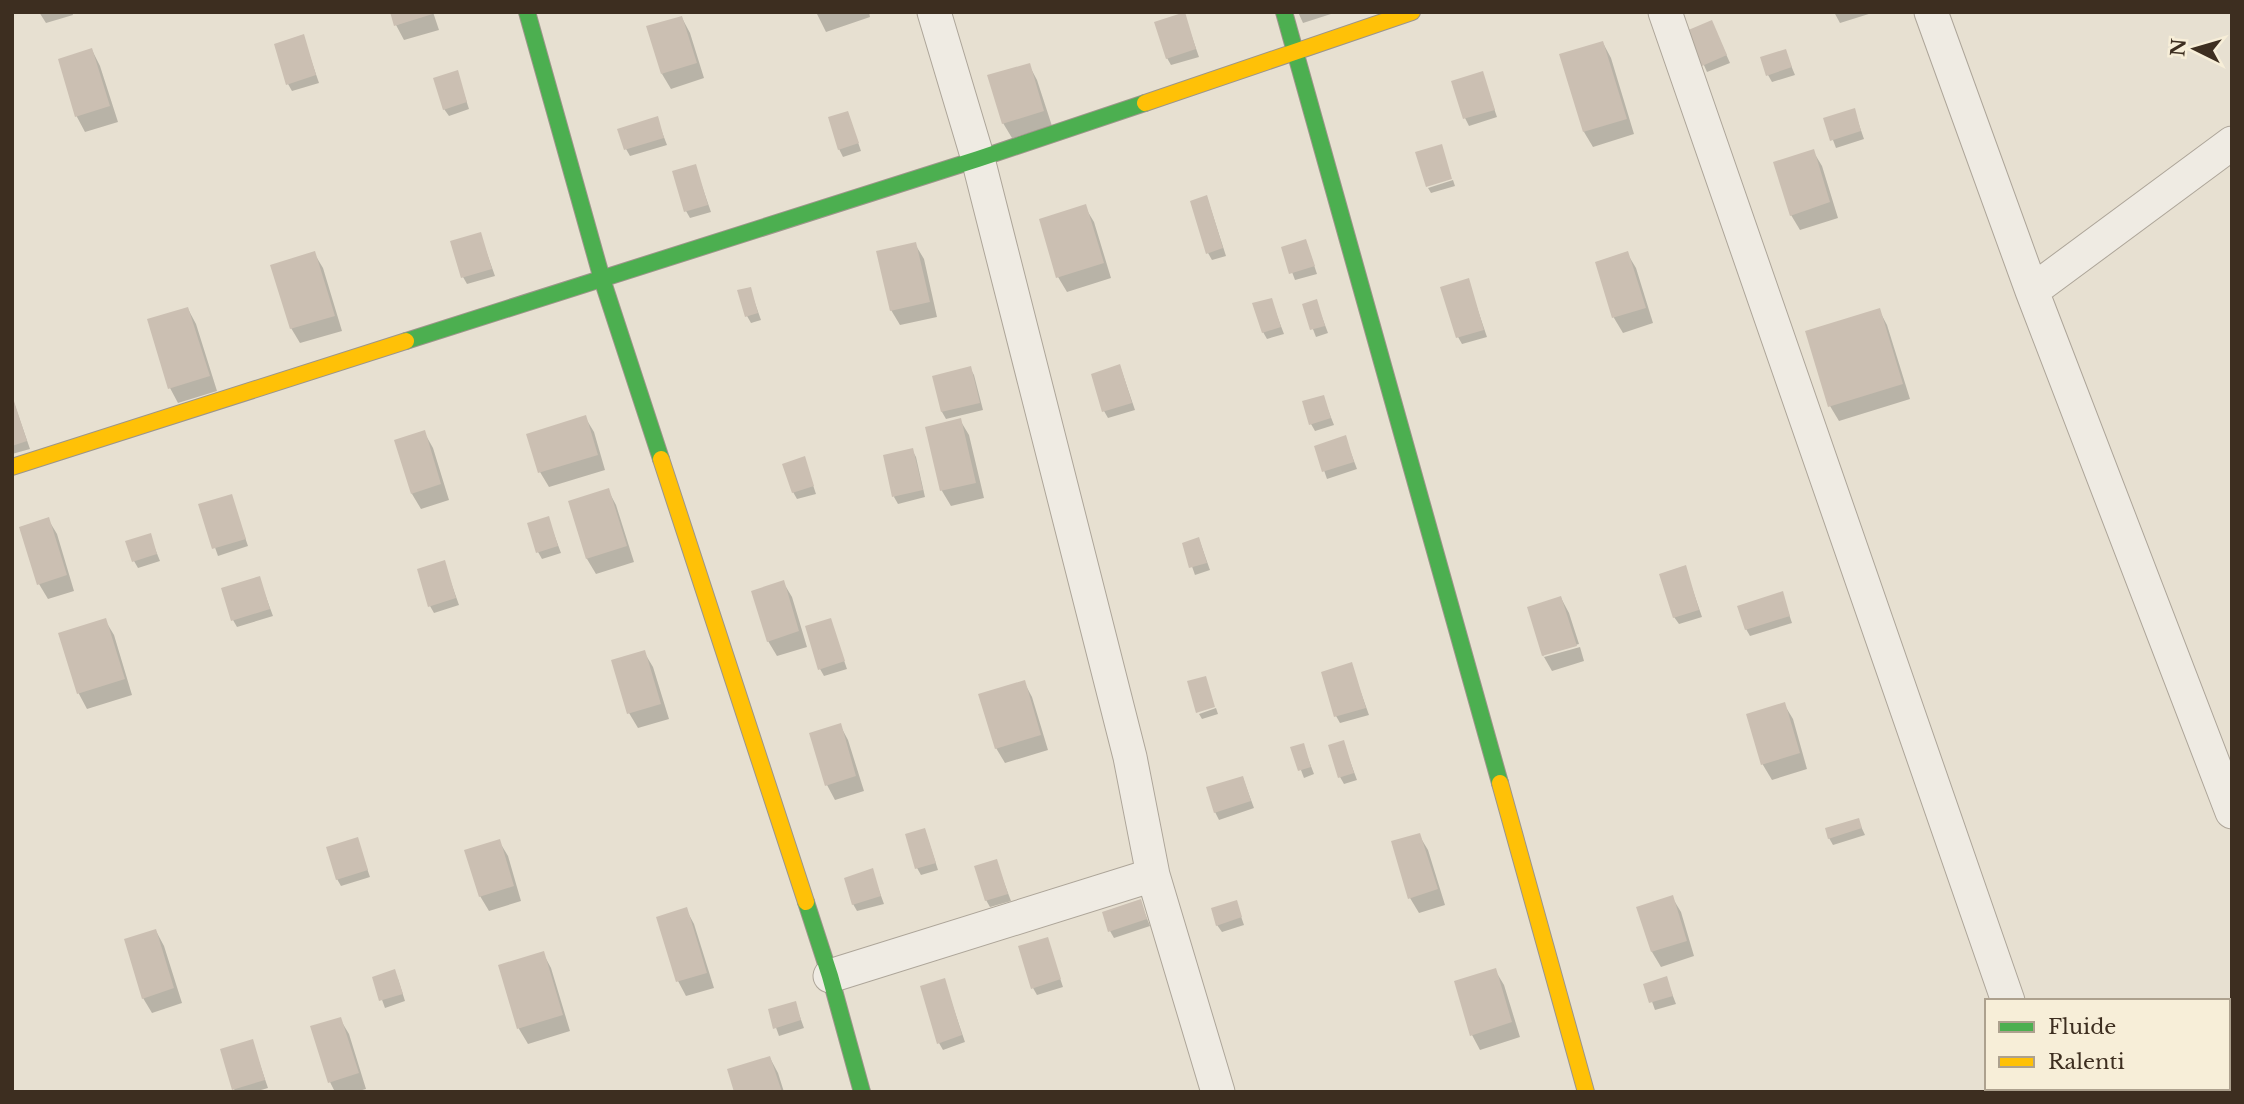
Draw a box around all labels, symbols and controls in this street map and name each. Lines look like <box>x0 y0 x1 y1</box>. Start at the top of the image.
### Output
north arrow <box>2160 14 2230 84</box>
text: N <box>2166 38 2191 57</box>
legend <box>1985 999 2230 1090</box>
text: Fluide <box>2048 1014 2116 1040</box>
text: Ralenti <box>2048 1049 2125 1075</box>

